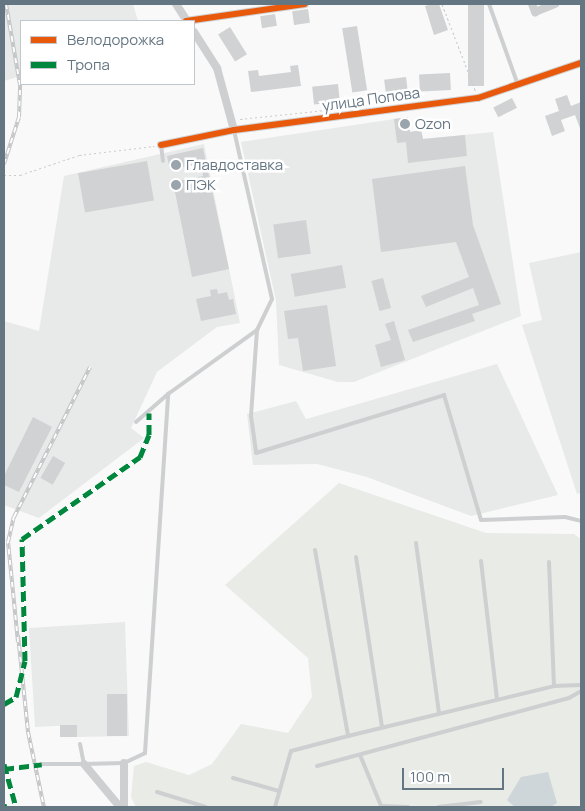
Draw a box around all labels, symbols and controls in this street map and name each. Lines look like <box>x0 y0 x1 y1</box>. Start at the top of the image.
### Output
legend <box>20 20 195 85</box>
text: Велодорожка <box>67 29 164 50</box>
text: Тропа <box>67 54 110 75</box>
street label: улица Попова <box>321 83 421 115</box>
place label: Ozon <box>415 115 451 133</box>
marker: Ozon <box>399 118 411 130</box>
place label: Главдоставка <box>186 156 283 174</box>
marker: Главдоставка <box>170 159 182 171</box>
place label: ПЭК <box>186 176 216 194</box>
marker: ПЭК <box>170 179 182 191</box>
scale bar <box>405 758 508 790</box>
text: 100 m <box>410 766 450 787</box>

